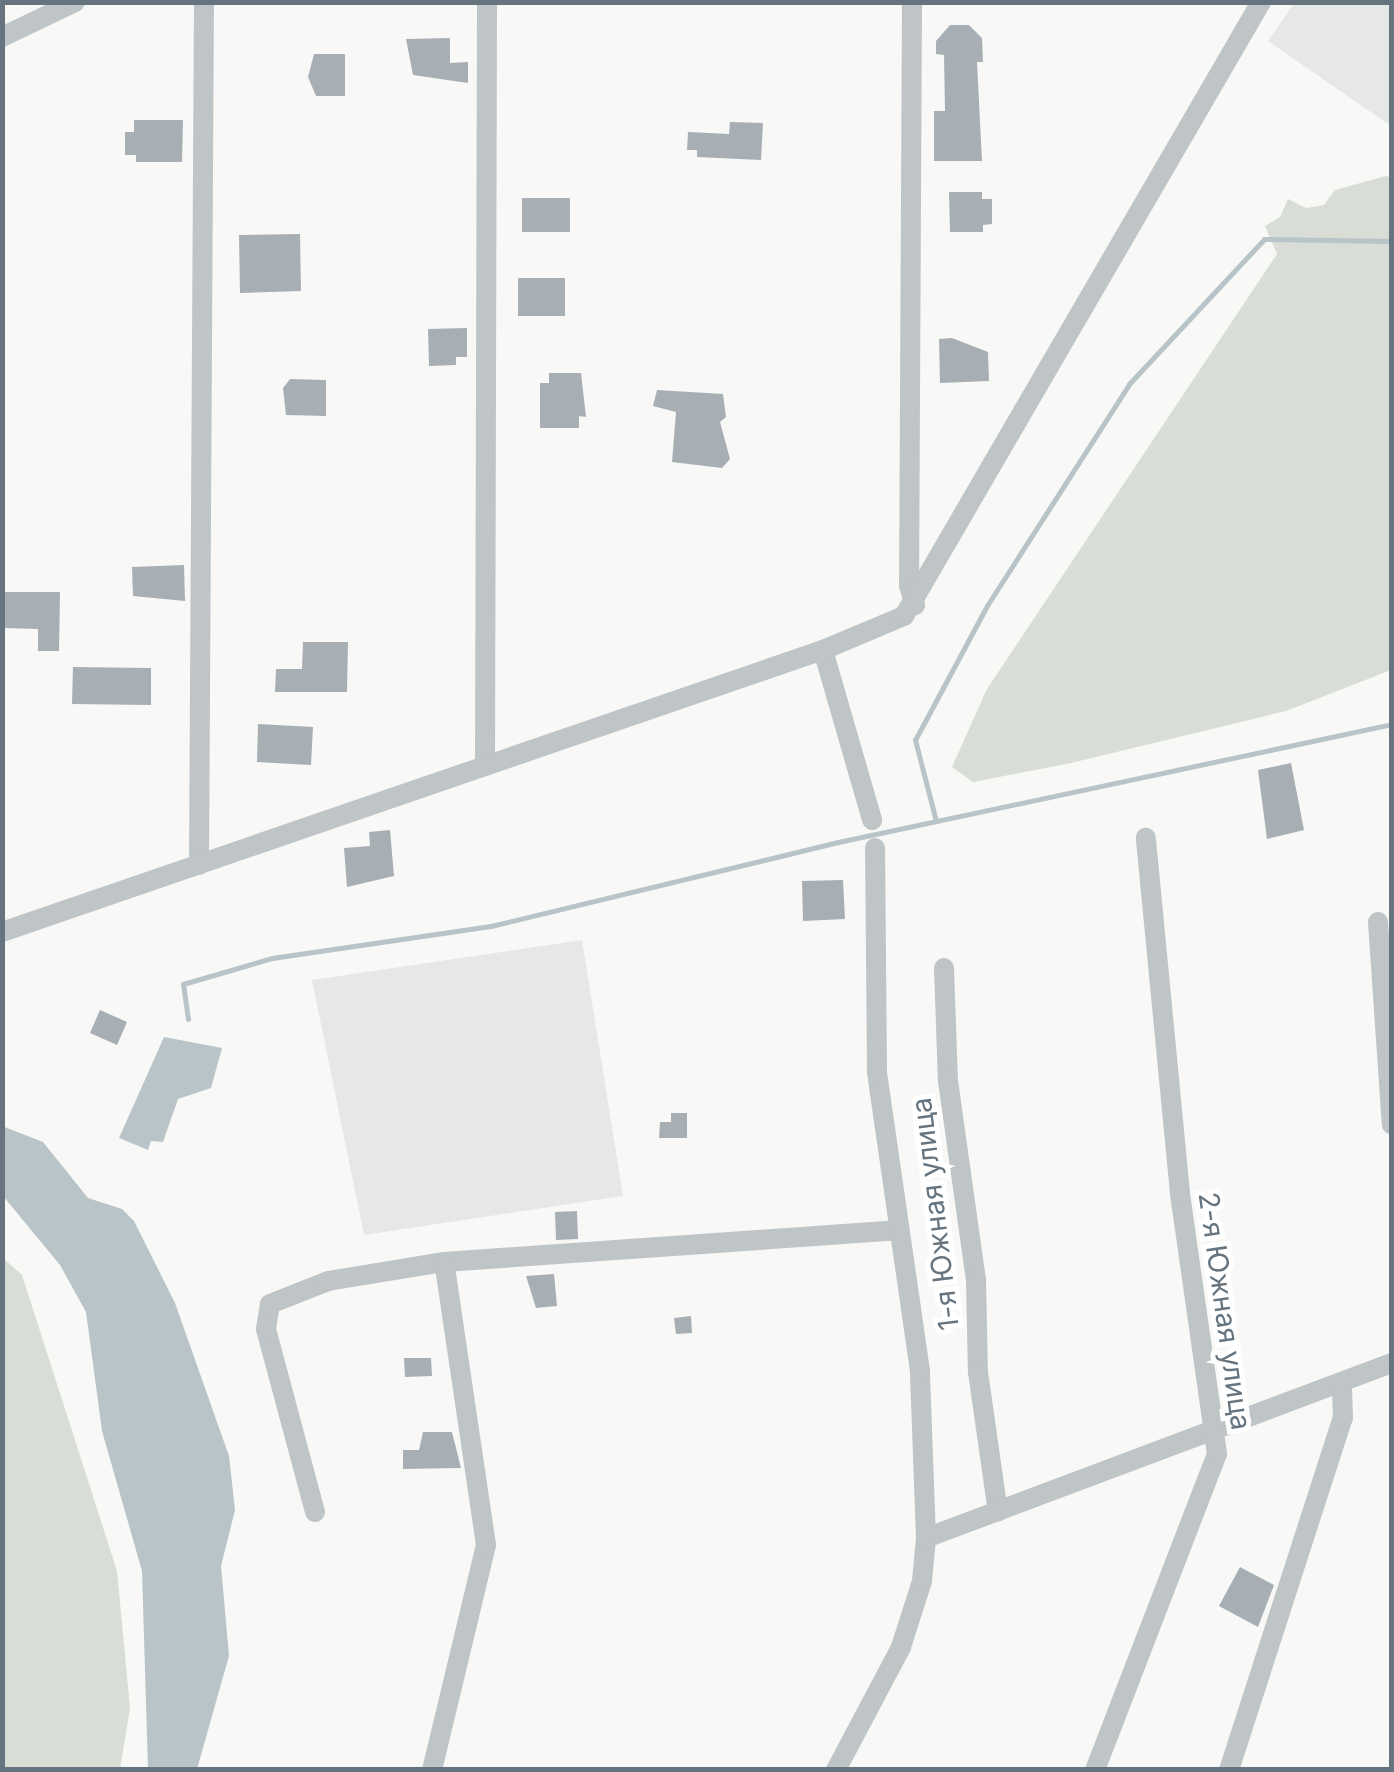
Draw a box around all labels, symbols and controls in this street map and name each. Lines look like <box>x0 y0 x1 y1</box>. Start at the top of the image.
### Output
street label: 1-я Южная улица <box>904 1096 966 1332</box>
street label: 2-я Южная улица <box>1192 1190 1258 1432</box>

